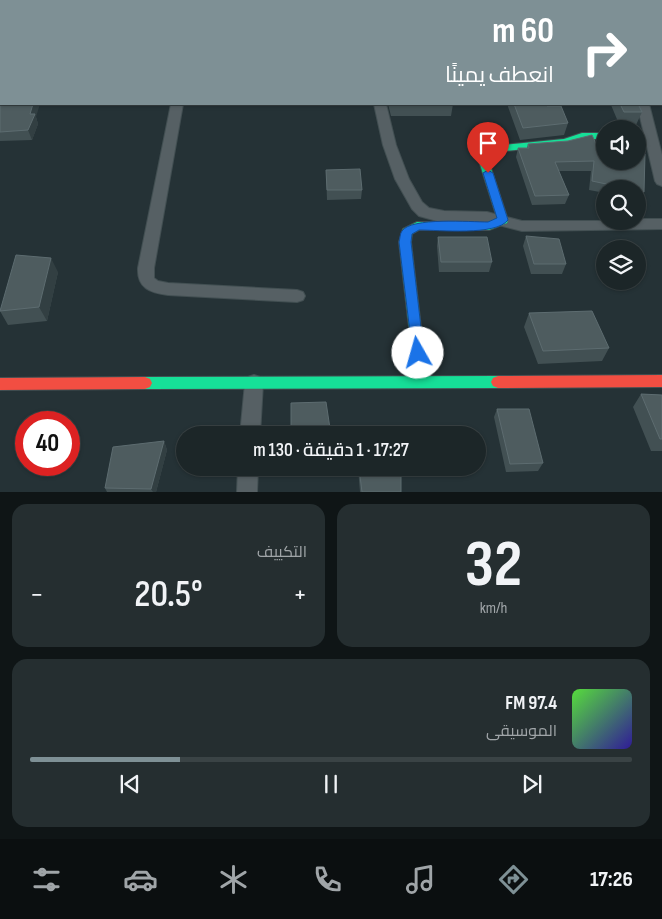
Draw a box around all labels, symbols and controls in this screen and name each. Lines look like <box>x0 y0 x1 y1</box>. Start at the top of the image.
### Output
text: 60 m <box>492 10 554 53</box>
icon: right <box>572 20 637 85</box>
text: انعطف يمينًا <box>445 62 554 89</box>
map controls <box>596 120 646 290</box>
button: sound <box>596 120 646 170</box>
pin <box>467 122 509 173</box>
icon: arrive <box>474 129 502 157</box>
button: search <box>596 180 646 230</box>
button: layers <box>596 240 646 290</box>
position arrow <box>391 326 443 378</box>
speed limit sign: 40 <box>15 411 80 476</box>
text: 17:27 · 1 دقيقة · 130 m <box>253 439 409 462</box>
text: 32 <box>465 527 522 605</box>
text: التكييف <box>257 543 307 562</box>
text: 20.5° <box>134 572 203 617</box>
text: − <box>30 578 44 611</box>
text: + <box>293 578 307 611</box>
text: km/h <box>480 599 507 618</box>
text: 97.4 FM <box>505 692 557 715</box>
text: الموسيقى <box>486 722 557 741</box>
icon: previous <box>116 770 144 798</box>
icon: pause <box>317 770 345 798</box>
icon: next <box>518 770 546 798</box>
icon: filters <box>29 862 64 897</box>
icon: car <box>123 862 158 897</box>
icon: climate <box>216 862 251 897</box>
icon: phone <box>310 862 345 897</box>
icon: music <box>403 862 438 897</box>
icon: directions <box>496 862 531 897</box>
text: 17:26 <box>590 866 633 893</box>

